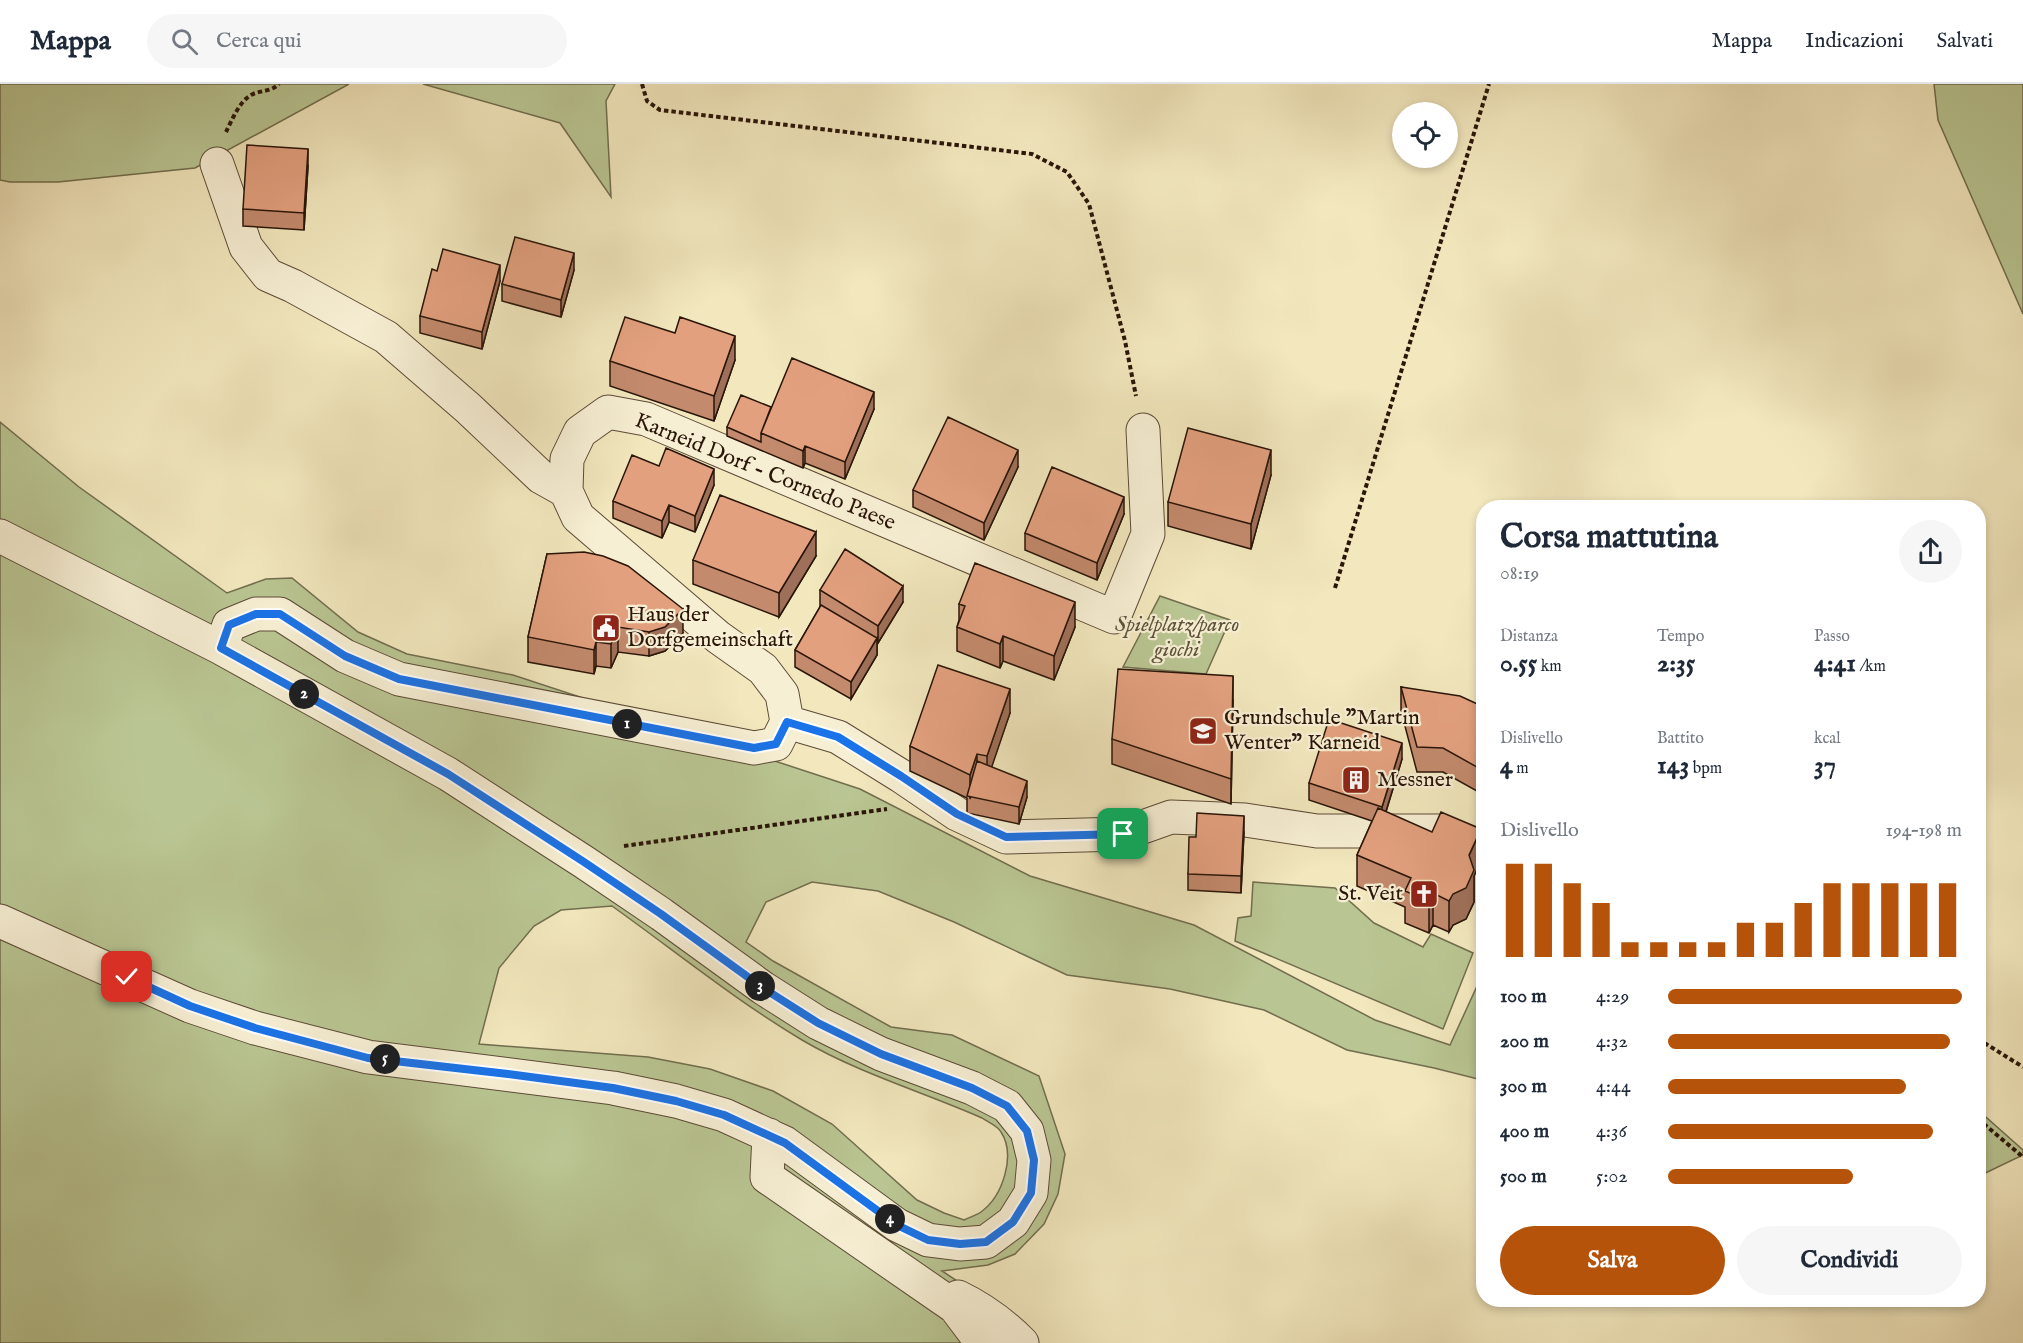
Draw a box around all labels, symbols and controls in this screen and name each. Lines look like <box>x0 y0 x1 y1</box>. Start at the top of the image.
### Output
search box <box>147 14 567 68</box>
text: Mappa <box>30 24 111 59</box>
icon: search <box>168 25 201 58</box>
text: Cerca qui <box>216 27 302 55</box>
text: Mappa <box>1712 28 1772 55</box>
text: Indicazioni <box>1805 28 1904 55</box>
text: Salvati <box>1937 28 1993 55</box>
map controls <box>1392 102 1458 168</box>
button: locate <box>1392 102 1458 168</box>
street label: Karneid Dorf - Cornedo Paese <box>631 407 899 537</box>
text: Corsa mattutina <box>1500 517 1718 559</box>
button: share <box>1899 520 1962 583</box>
text: 08:19 <box>1500 561 1539 586</box>
place label: Haus der Dorfgemeinschaft <box>627 601 794 654</box>
park label: Spielplatz/parco giochi <box>1115 611 1239 664</box>
public building icon: Haus der Dorfgemeinschaft <box>590 612 622 644</box>
text: Distanza <box>1500 627 1558 647</box>
text: Tempo <box>1657 627 1704 647</box>
text: Passo <box>1814 627 1850 647</box>
text: 0.55 <box>1500 647 1537 680</box>
text: 2:35 <box>1657 647 1695 680</box>
text: 4:41 <box>1814 647 1856 680</box>
text: km <box>1537 657 1562 677</box>
text: /km <box>1856 657 1886 677</box>
pin: 2 <box>289 679 319 709</box>
text: 2 <box>300 684 308 704</box>
place label: Grundschule "Martin Wenter" Karneid <box>1224 704 1420 757</box>
pin: 1 <box>612 709 642 739</box>
text: 1 <box>624 714 630 734</box>
school or university icon: Grundschule "Martin Wenter" Karneid <box>1187 715 1219 747</box>
text: Dislivello <box>1500 729 1563 749</box>
text: Battito <box>1657 729 1704 749</box>
text: kcal <box>1814 729 1841 749</box>
text: 4 <box>1500 749 1513 782</box>
text: 143 <box>1657 749 1689 782</box>
text: 37 <box>1814 749 1836 782</box>
text: m <box>1513 759 1529 779</box>
text: bpm <box>1689 759 1722 779</box>
building icon: Messner <box>1340 764 1372 796</box>
place label: Messner <box>1377 766 1453 794</box>
pin <box>1097 808 1148 859</box>
icon: arrive <box>1106 817 1139 850</box>
text: Dislivello <box>1500 818 1579 843</box>
text: 194–198 m <box>1886 818 1962 843</box>
church icon: St. Veit <box>1408 878 1440 910</box>
place label: St. Veit <box>1338 880 1403 908</box>
pin <box>101 951 152 1002</box>
icon: check <box>110 960 143 993</box>
pin: 3 <box>745 971 775 1001</box>
text: 3 <box>757 976 763 996</box>
text: 100 m <box>1500 984 1547 1009</box>
text: 4:29 <box>1596 984 1629 1009</box>
text: 200 m <box>1500 1029 1549 1054</box>
text: 4:32 <box>1596 1029 1628 1054</box>
pin: 5 <box>370 1044 400 1074</box>
text: 5 <box>382 1049 388 1069</box>
text: 300 m <box>1500 1074 1547 1099</box>
text: 4:44 <box>1596 1074 1631 1099</box>
text: 400 m <box>1500 1119 1549 1144</box>
text: 4:36 <box>1596 1119 1627 1144</box>
text: 500 m <box>1500 1164 1547 1189</box>
text: 5:02 <box>1596 1164 1628 1189</box>
pin: 4 <box>875 1204 905 1234</box>
text: 4 <box>886 1209 894 1229</box>
button: Salva <box>1500 1226 1725 1295</box>
button: Condividi <box>1737 1226 1962 1295</box>

